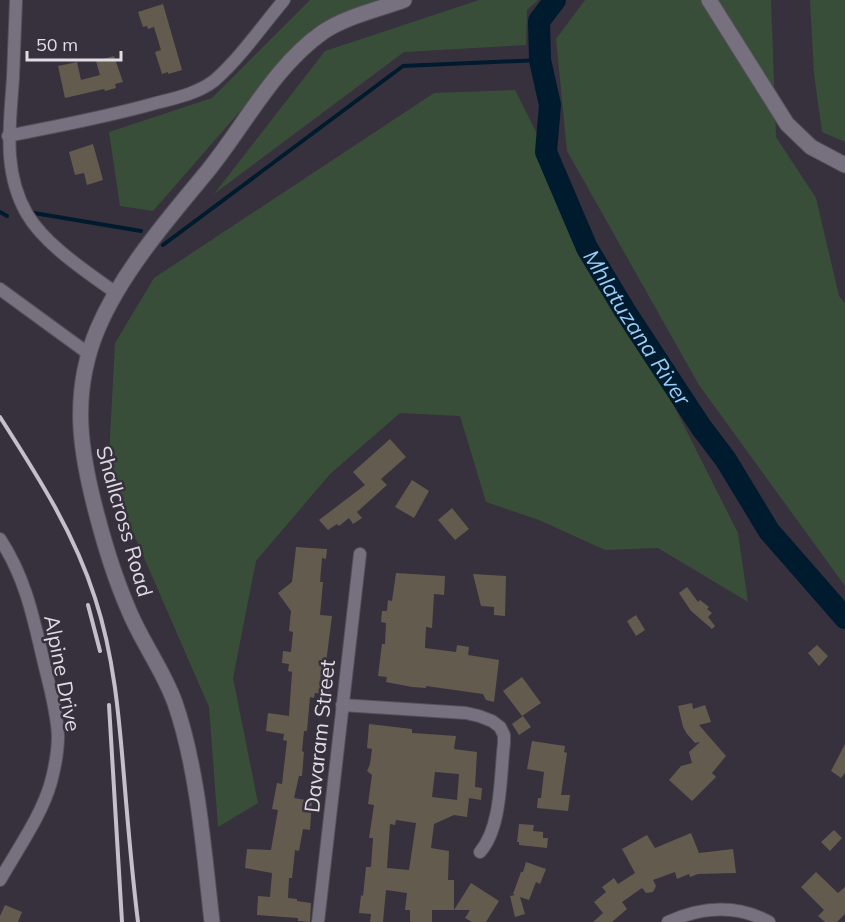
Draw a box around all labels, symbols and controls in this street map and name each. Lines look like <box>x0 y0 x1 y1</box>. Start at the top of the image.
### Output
scale bar <box>27 24 122 62</box>
text: 50 m <box>36 33 78 56</box>
water label: Mhlatuzana River <box>577 245 697 411</box>
street label: Shallcross Road <box>91 443 159 599</box>
street label: Alpine Drive <box>39 613 87 733</box>
street label: Davaram Street <box>298 658 340 814</box>

